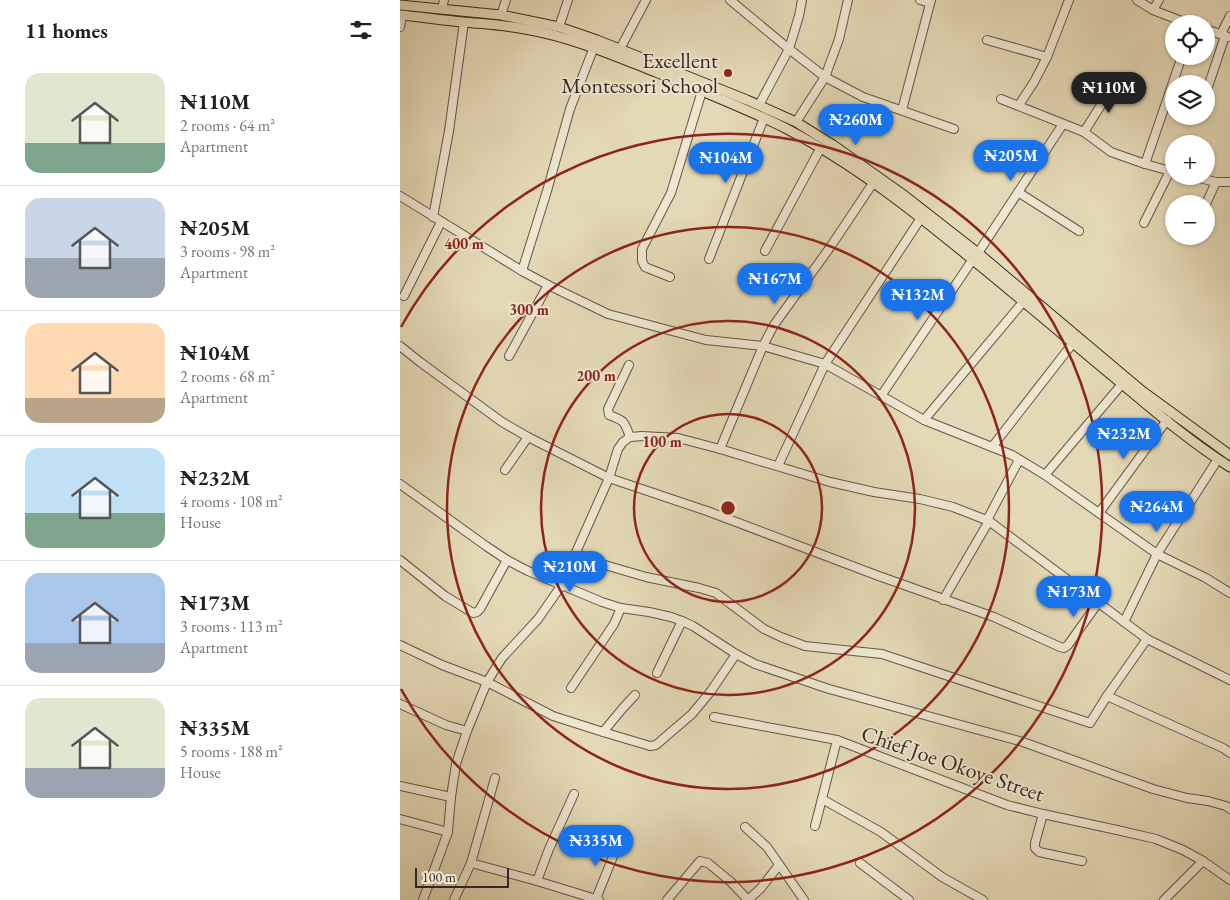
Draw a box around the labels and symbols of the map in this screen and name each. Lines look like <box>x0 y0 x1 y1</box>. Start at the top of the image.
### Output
place label: Excellent Montessori School <box>561 46 718 100</box>
marker: Excellent Montessori School <box>722 67 734 79</box>
pin: ₦110M <box>1074 72 1144 114</box>
pin: ₦260M <box>821 104 891 146</box>
pin: ₦205M <box>976 140 1046 182</box>
pin: ₦104M <box>691 142 761 184</box>
text: 400 m <box>444 234 484 253</box>
pin: ₦167M <box>740 262 810 305</box>
pin: ₦132M <box>883 278 953 321</box>
text: 300 m <box>509 300 549 319</box>
text: 200 m <box>576 366 616 385</box>
pin: ₦232M <box>1089 418 1159 460</box>
text: 100 m <box>642 432 682 451</box>
pin: ₦264M <box>1122 490 1192 533</box>
centre of rings <box>719 499 737 517</box>
pin: ₦210M <box>535 550 605 593</box>
pin: ₦173M <box>1039 576 1109 618</box>
street label: Chief Joe Okoye Street <box>858 719 1048 808</box>
pin: ₦335M <box>561 824 631 867</box>
scale bar <box>415 865 509 888</box>

